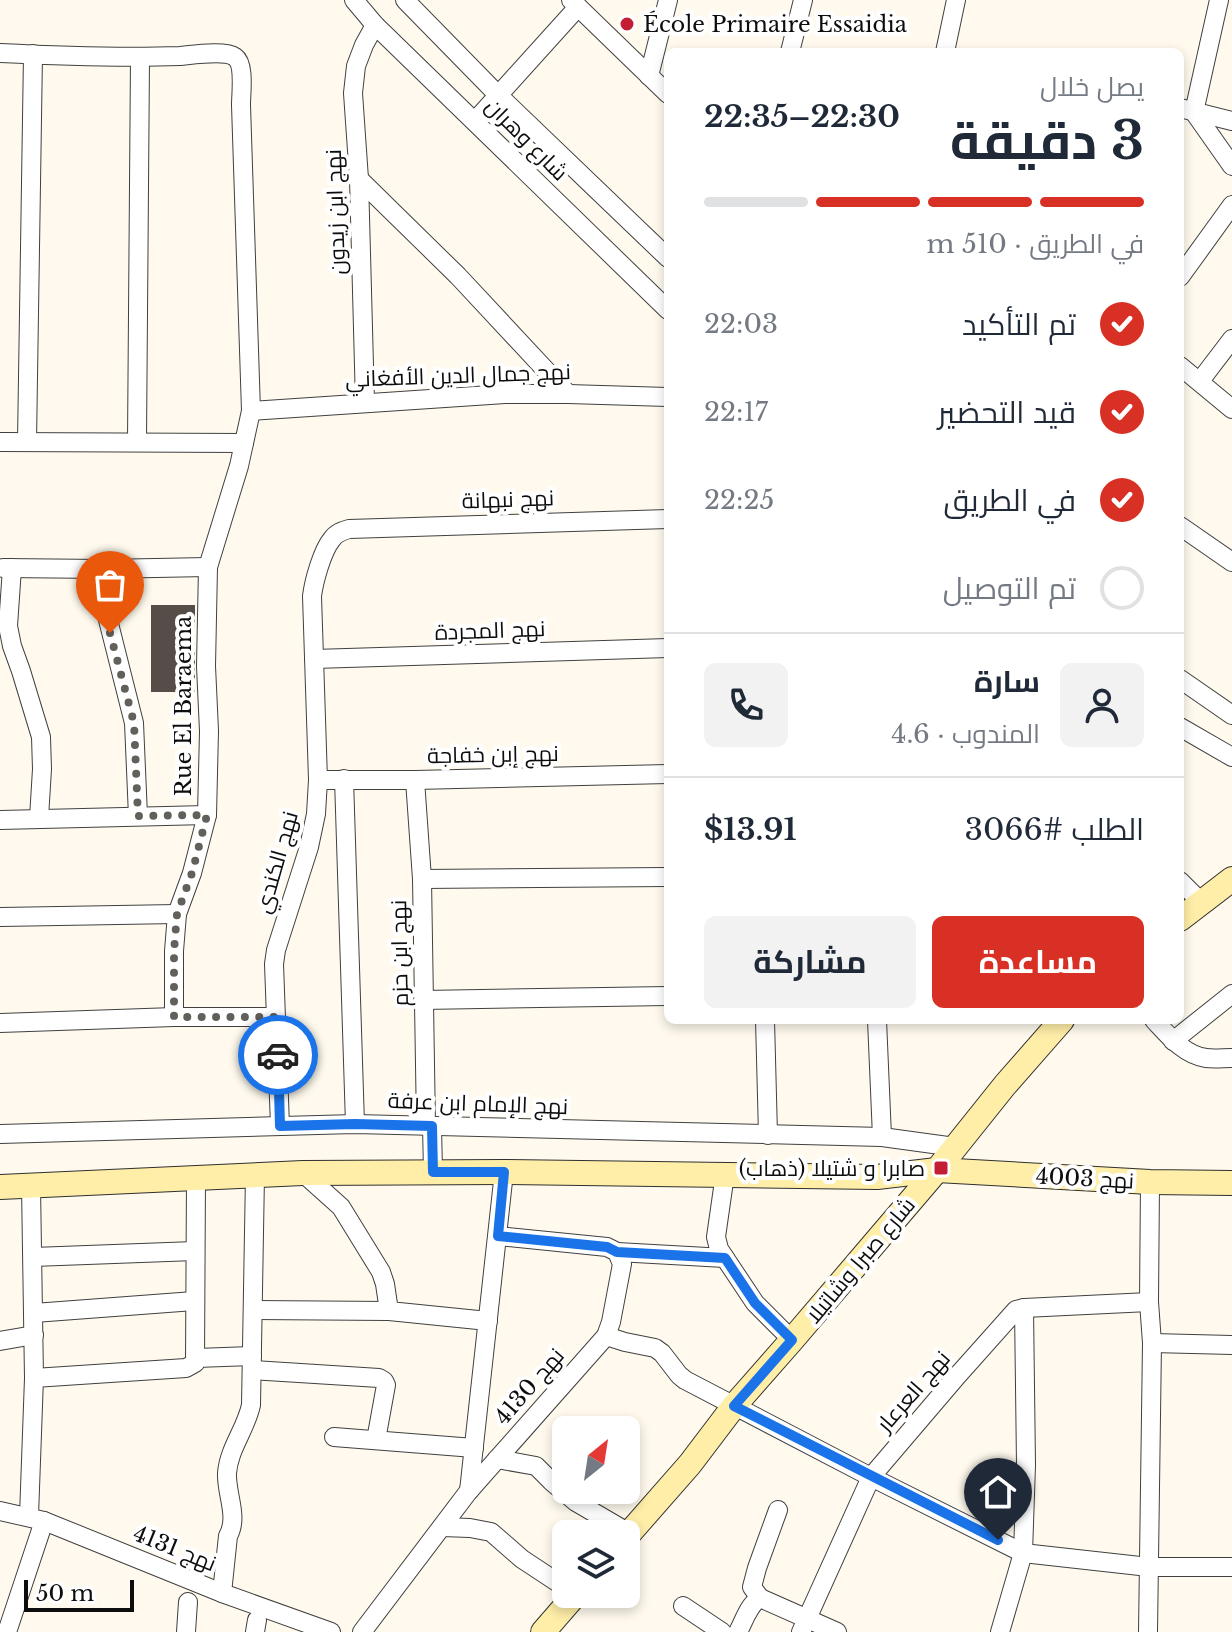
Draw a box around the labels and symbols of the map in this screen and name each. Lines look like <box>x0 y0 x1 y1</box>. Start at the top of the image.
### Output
place label: École Primaire Essaidia <box>643 10 908 38</box>
marker: École Primaire Essaidia <box>618 15 636 33</box>
street label: شارع وهران <box>479 92 574 187</box>
street label: نهج ابن زيدون <box>320 149 352 275</box>
street label: نهج جمال الدين الأفغاني <box>345 358 571 396</box>
street label: نهج نبهانة <box>461 484 555 516</box>
pin <box>76 551 144 633</box>
street label: Rue El Baraema <box>170 615 197 796</box>
street label: نهج المجردة <box>434 615 546 647</box>
street label: نهج إبن خفاجة <box>427 740 559 770</box>
street label: نهج الكندي <box>249 808 307 917</box>
street label: نهج ابن حزم <box>385 899 416 1007</box>
courier <box>238 1015 318 1095</box>
street label: نهج الإمام ابن عرفة <box>387 1087 569 1122</box>
place label: صابرا و شتيلا (ذهاب) <box>739 1155 925 1182</box>
marker: صابرا و شتيلا (ذهاب) <box>932 1159 950 1177</box>
street label: نهج 4003 <box>1035 1162 1135 1196</box>
street label: شارع صبرا وشاتيلا <box>800 1192 922 1329</box>
street label: نهج 4130 <box>489 1343 571 1431</box>
street label: نهج العرعار <box>870 1345 957 1439</box>
north arrow <box>552 1416 640 1504</box>
pin <box>964 1458 1032 1540</box>
street label: نهج 4131 <box>129 1520 220 1578</box>
scale bar <box>24 1576 134 1612</box>

